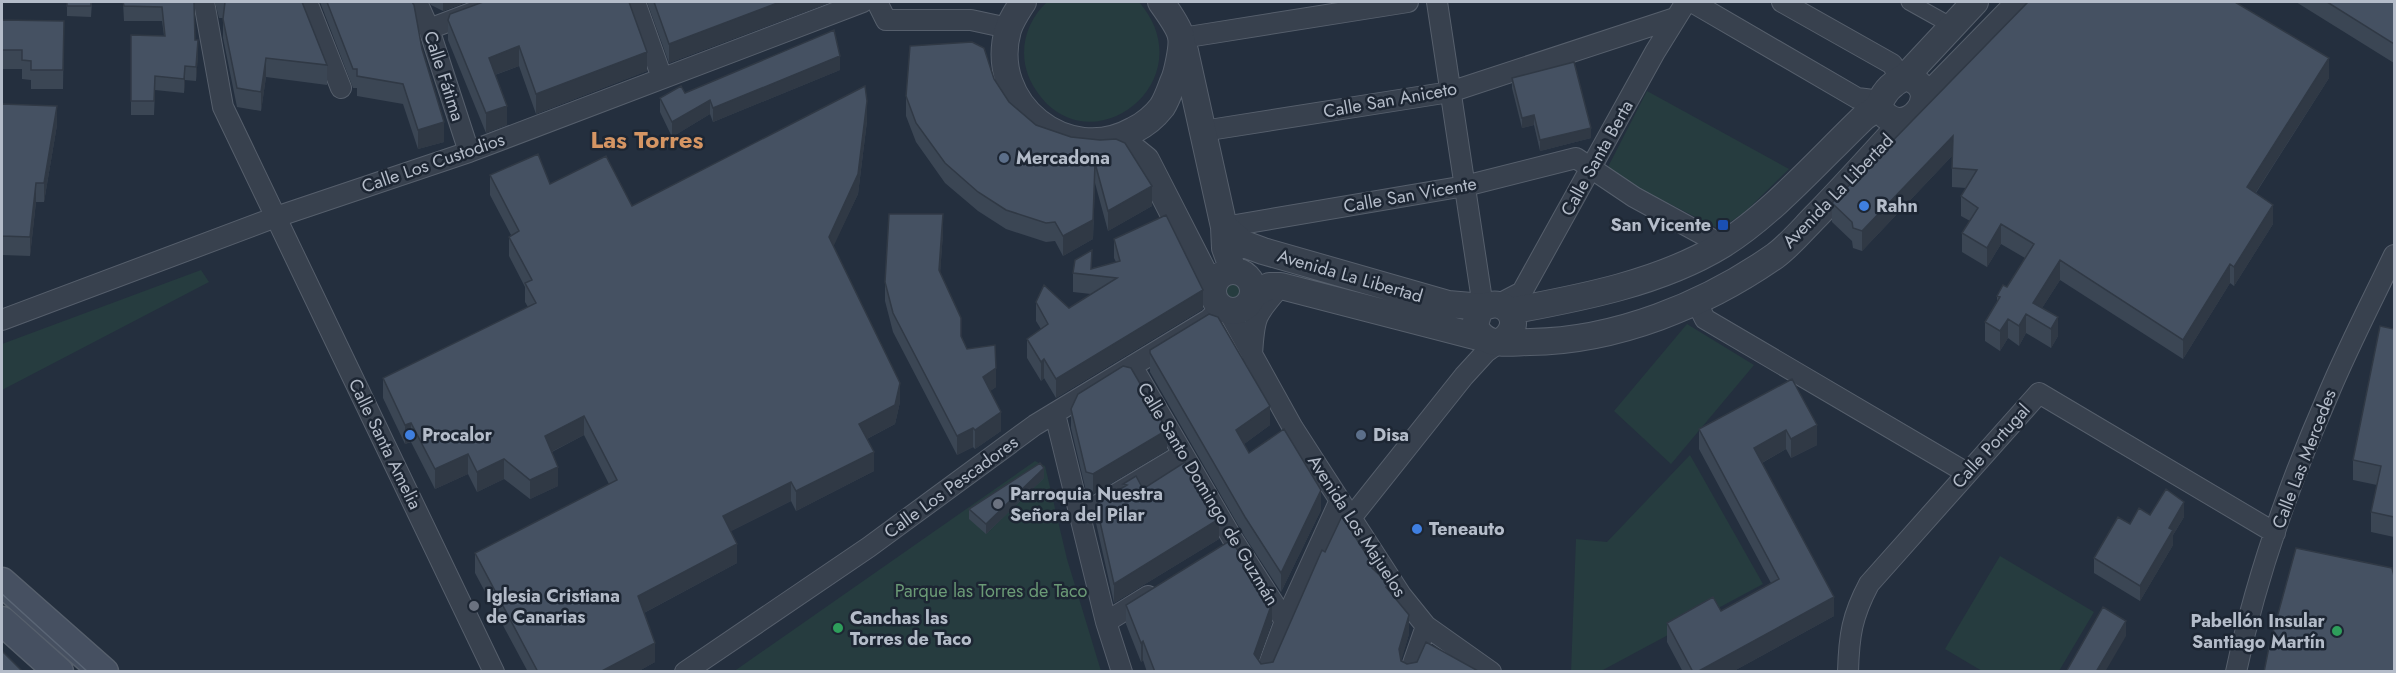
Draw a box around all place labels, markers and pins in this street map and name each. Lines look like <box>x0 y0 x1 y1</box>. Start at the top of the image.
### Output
place label: Mercadona <box>1016 145 1110 171</box>
marker: Mercadona <box>997 151 1011 165</box>
place label: Rahn <box>1876 193 1918 219</box>
marker: Rahn <box>1857 199 1871 213</box>
place label: San Vicente <box>1611 212 1711 238</box>
marker: San Vicente <box>1716 218 1730 232</box>
place label: Procalor <box>422 422 493 448</box>
place label: Disa <box>1373 422 1409 448</box>
marker: Procalor <box>403 428 417 442</box>
marker: Disa <box>1354 428 1368 442</box>
place label: Parroquia Nuestra Señora del Pilar <box>1010 481 1163 528</box>
marker: Parroquia Nuestra Señora del Pilar <box>991 497 1005 511</box>
place label: Teneauto <box>1429 516 1505 542</box>
marker: Teneauto <box>1410 522 1424 536</box>
place label: Iglesia Cristiana de Canarias <box>486 583 620 630</box>
marker: Iglesia Cristiana de Canarias <box>467 599 481 613</box>
place label: Canchas las Torres de Taco <box>850 605 972 652</box>
place label: Pabellón Insular Santiago Martín <box>2190 608 2326 655</box>
marker: Canchas las Torres de Taco <box>831 621 845 635</box>
marker: Pabellón Insular Santiago Martín <box>2330 624 2344 638</box>

